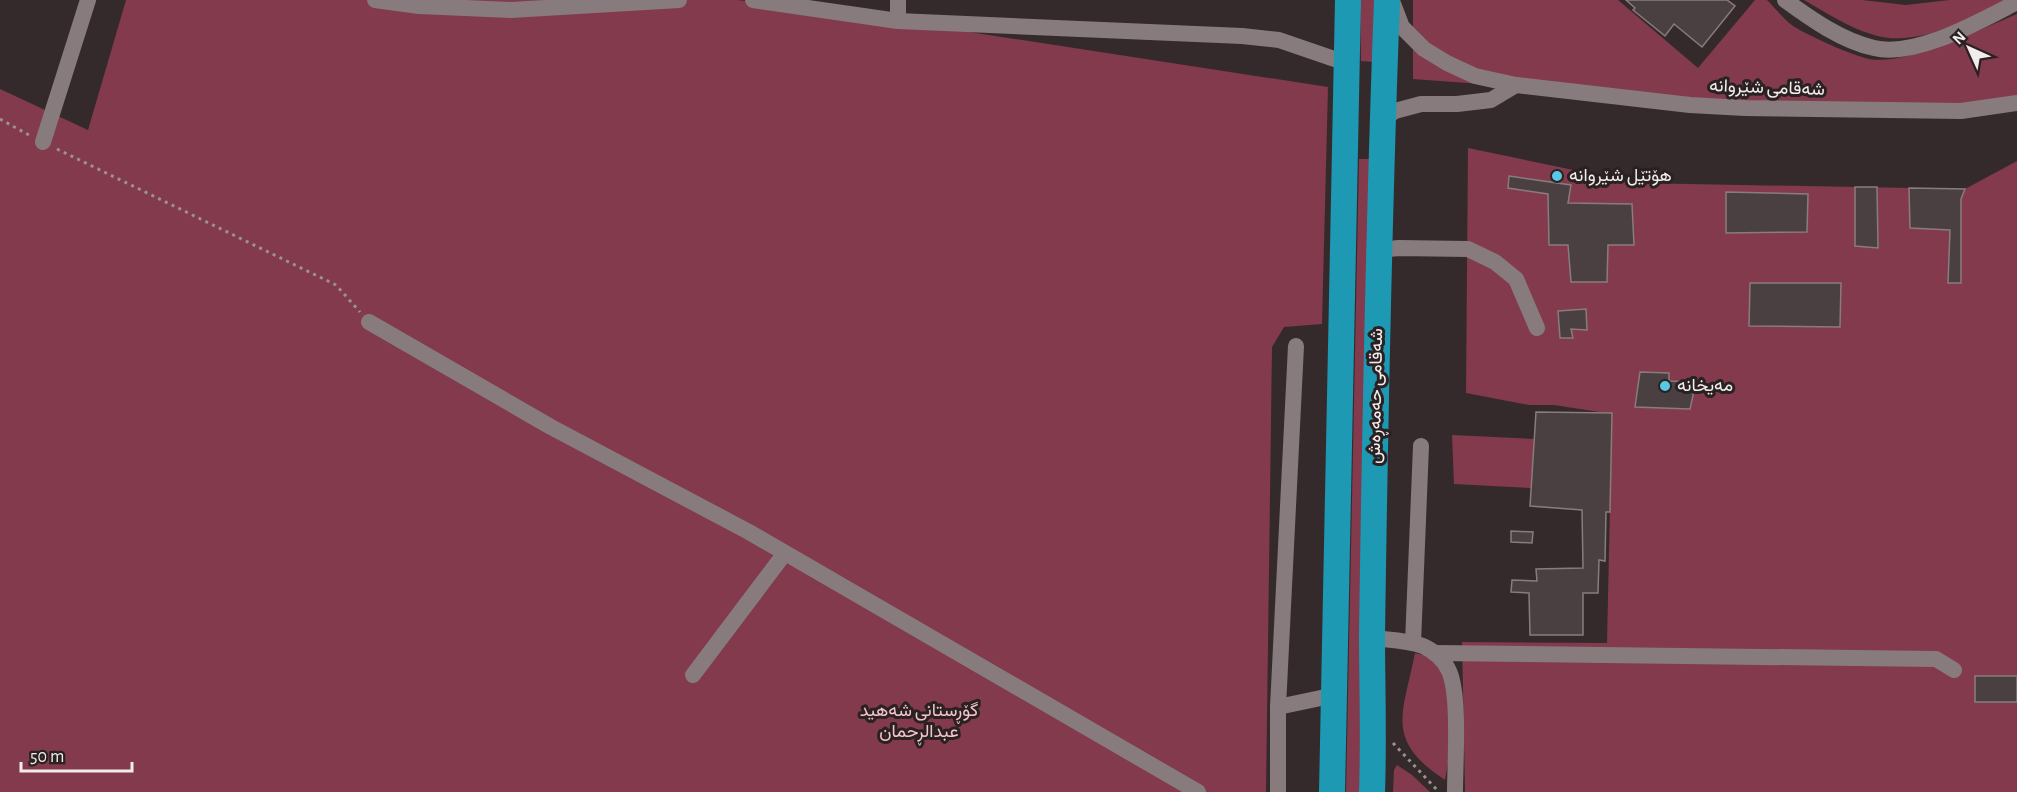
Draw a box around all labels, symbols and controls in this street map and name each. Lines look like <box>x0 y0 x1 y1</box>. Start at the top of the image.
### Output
north arrow <box>1939 18 1999 78</box>
text: N <box>1950 29 1969 48</box>
street label: شەقامی شێروانە <box>1709 77 1825 100</box>
place label: هۆتێل شێروانە <box>1569 167 1672 186</box>
marker: هۆتێل شێروانە <box>1550 169 1564 183</box>
street label: شەقامی حەمەڕەش <box>1366 328 1390 464</box>
place label: مەیخانە <box>1677 377 1733 395</box>
marker: مەیخانە <box>1658 379 1672 393</box>
park label: گۆڕستانی شەهید عبدالڕحمان <box>860 701 978 746</box>
scale bar <box>21 735 132 773</box>
text: 50 m <box>30 748 64 766</box>

